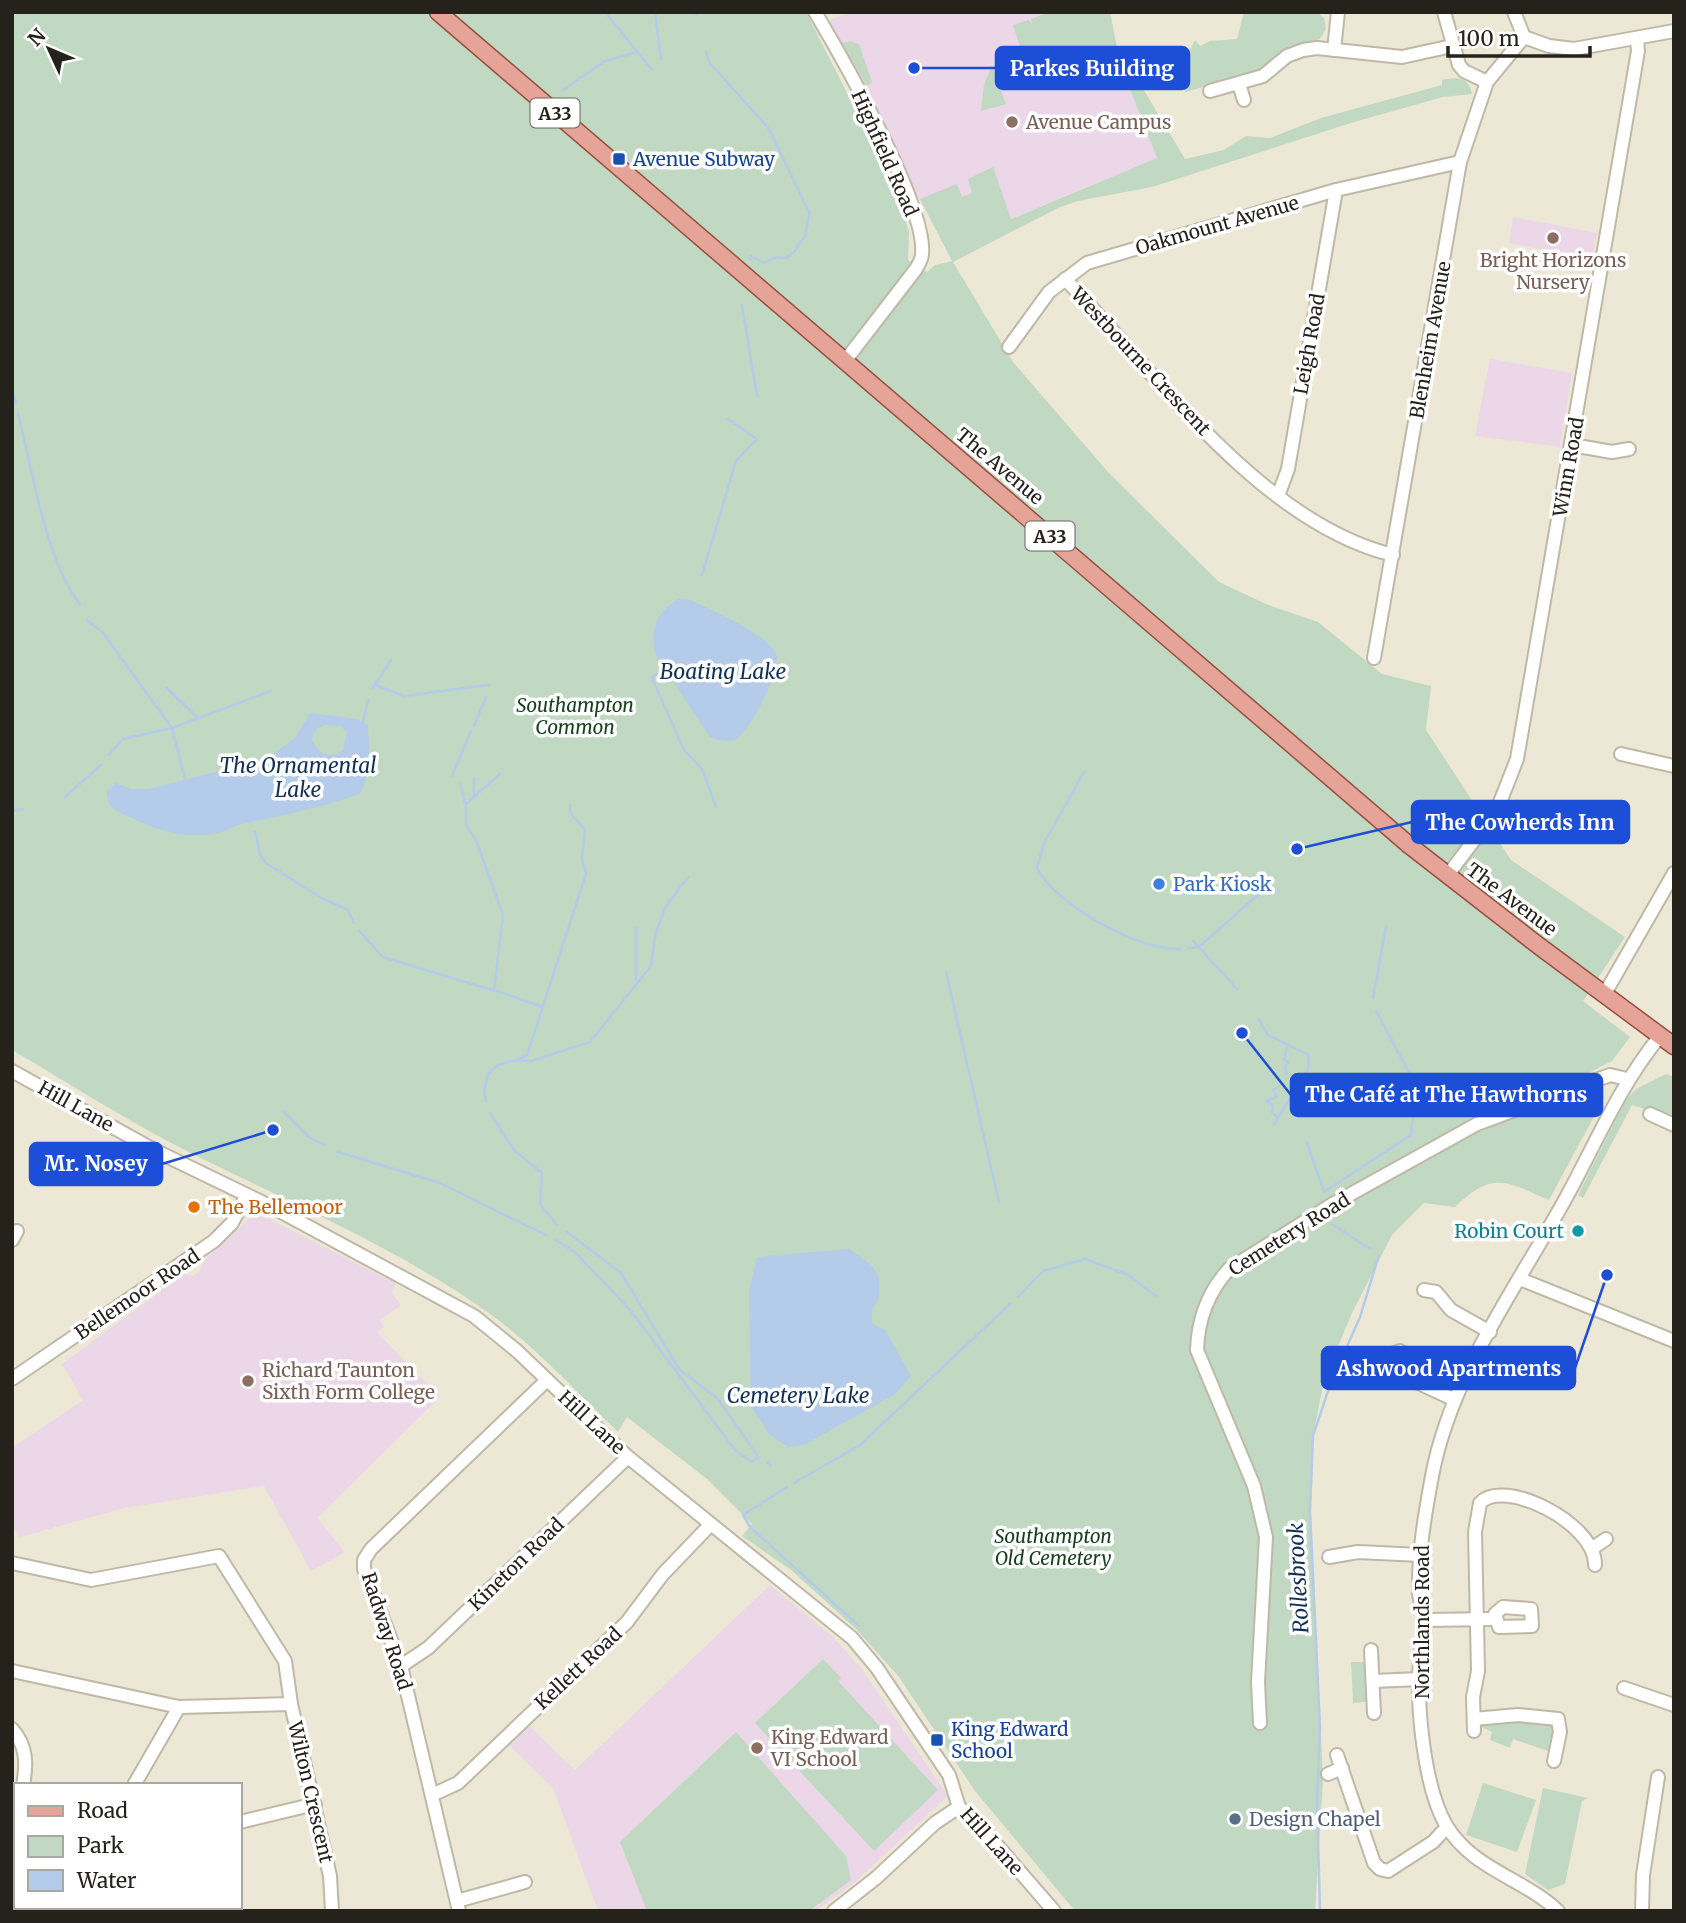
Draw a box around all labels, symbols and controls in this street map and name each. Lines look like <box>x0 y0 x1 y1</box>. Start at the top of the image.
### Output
north arrow <box>14 14 84 84</box>
scale bar <box>1448 14 1590 58</box>
text: N <box>23 23 51 51</box>
text: 100 m <box>1458 25 1520 52</box>
callout: Parkes Building <box>996 47 1189 89</box>
text: Parkes Building <box>1010 55 1174 82</box>
street label: Highfield Road <box>846 86 924 220</box>
road number: A33 <box>530 98 580 128</box>
place label: Avenue Campus <box>1025 110 1171 134</box>
marker: Avenue Campus <box>1004 114 1020 130</box>
place label: Avenue Subway <box>632 147 775 171</box>
marker: Avenue Subway <box>611 151 627 167</box>
street label: Oakmount Avenue <box>1133 190 1301 260</box>
marker: Bright Horizons Nursery <box>1545 230 1561 246</box>
place label: Bright Horizons Nursery <box>1480 248 1626 294</box>
street label: Blenheim Avenue <box>1404 259 1456 421</box>
street label: Westbourne Crescent <box>1065 281 1216 440</box>
street label: Leigh Road <box>1288 292 1330 396</box>
street label: Winn Road <box>1547 415 1589 520</box>
street label: The Avenue <box>951 422 1049 510</box>
road number: A33 <box>1026 522 1074 550</box>
water label: Boating Lake <box>660 658 786 685</box>
park label: Southampton Common <box>516 693 634 739</box>
water label: The Ornamental Lake <box>220 752 376 803</box>
callout: The Cowherds Inn <box>1412 801 1629 843</box>
text: The Cowherds Inn <box>1425 809 1615 836</box>
street label: The Avenue <box>1462 857 1562 941</box>
place label: Park Kiosk <box>1173 872 1272 896</box>
marker: Park Kiosk <box>1151 876 1167 892</box>
callout: The Café at The Hawthorns <box>1291 1074 1602 1116</box>
street label: Hill Lane <box>34 1075 118 1137</box>
text: The Café at The Hawthorns <box>1305 1081 1587 1108</box>
callout: Mr. Nosey <box>30 1143 162 1185</box>
text: Mr. Nosey <box>44 1150 149 1177</box>
street label: Cemetery Road <box>1224 1187 1354 1281</box>
place label: The Bellemoor <box>208 1195 343 1219</box>
marker: The Bellemoor <box>186 1199 202 1215</box>
place label: Robin Court <box>1454 1219 1565 1243</box>
marker: Robin Court <box>1570 1223 1586 1239</box>
street label: Bellemoor Road <box>70 1243 204 1345</box>
callout: Ashwood Apartments <box>1322 1347 1575 1389</box>
text: Ashwood Apartments <box>1336 1355 1562 1382</box>
place label: Richard Taunton Sixth Form College <box>262 1358 435 1404</box>
marker: Richard Taunton Sixth Form College <box>240 1373 256 1389</box>
water label: Cemetery Lake <box>727 1382 869 1409</box>
street label: Hill Lane <box>554 1385 630 1459</box>
street label: Kineton Road <box>463 1512 569 1616</box>
water label: Rollesbrook <box>1282 1521 1314 1634</box>
park label: Southampton Old Cemetery <box>994 1524 1112 1570</box>
street label: Northlands Road <box>1410 1545 1434 1699</box>
street label: Radway Road <box>357 1569 417 1693</box>
street label: Kellett Road <box>529 1622 627 1714</box>
place label: King Edward School <box>951 1717 1068 1763</box>
street label: Wilton Crescent <box>283 1718 339 1866</box>
place label: King Edward VI School <box>770 1725 888 1771</box>
marker: King Edward School <box>929 1732 945 1748</box>
marker: King Edward VI School <box>749 1740 765 1756</box>
legend <box>14 1783 242 1909</box>
text: Road <box>77 1797 128 1824</box>
street label: Hill Lane <box>955 1802 1029 1880</box>
place label: Design Chapel <box>1249 1807 1381 1831</box>
marker: Design Chapel <box>1227 1811 1243 1827</box>
text: Park <box>77 1832 124 1859</box>
text: Water <box>76 1867 136 1894</box>

